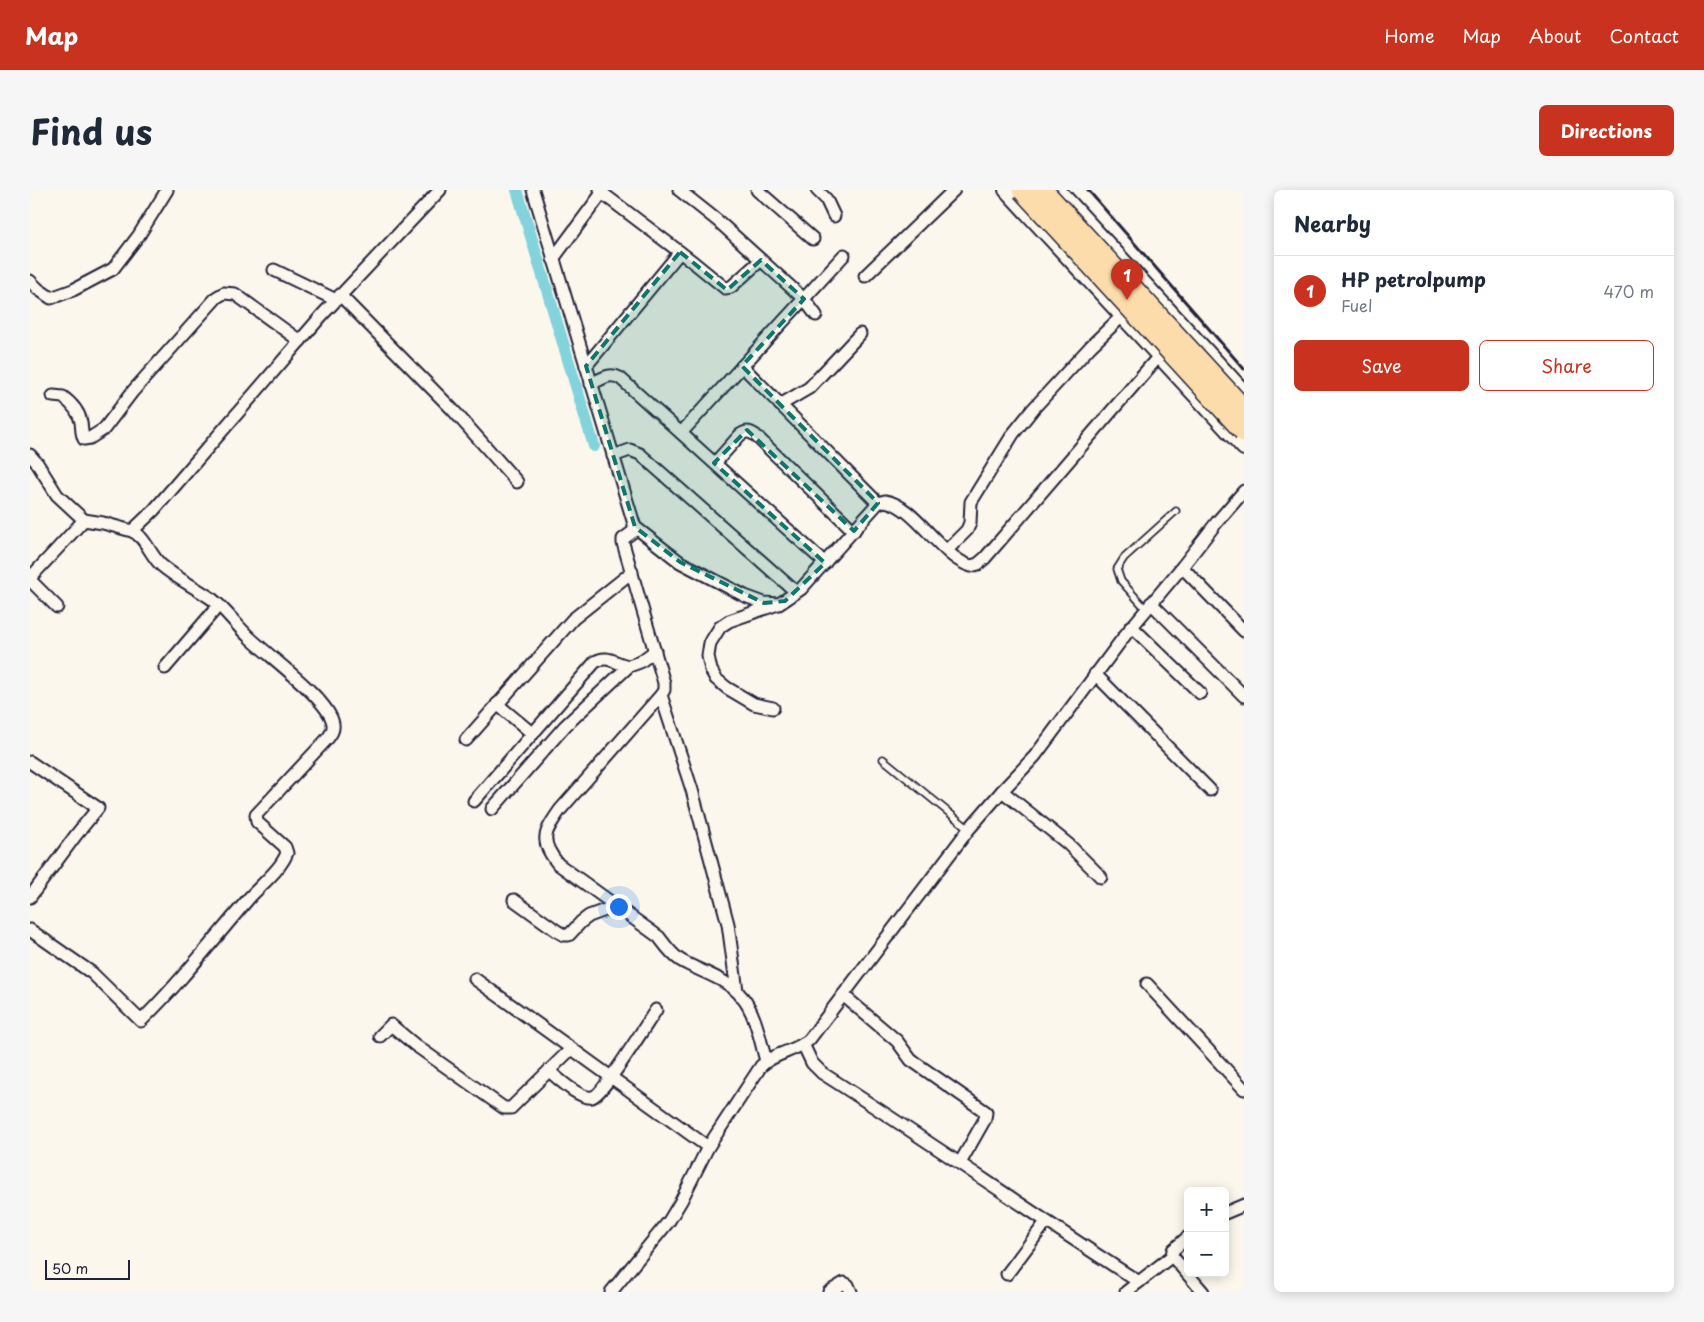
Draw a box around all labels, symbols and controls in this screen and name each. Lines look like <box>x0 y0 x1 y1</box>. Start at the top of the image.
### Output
text: Map <box>25 17 78 53</box>
text: Home <box>1384 22 1434 49</box>
text: Map <box>1462 22 1501 49</box>
text: About <box>1529 22 1581 49</box>
text: Contact <box>1609 22 1679 49</box>
text: Find us <box>30 104 152 157</box>
button: Directions <box>1539 105 1674 156</box>
text: Nearby <box>1294 207 1371 239</box>
pin: 1 <box>1111 259 1143 300</box>
text: HP petrolpump <box>1341 265 1486 293</box>
text: 1 <box>1306 279 1314 303</box>
text: 470 m <box>1604 279 1654 303</box>
text: Fuel <box>1341 293 1372 317</box>
button: Save <box>1294 340 1469 391</box>
button: Share <box>1479 340 1654 391</box>
your location <box>606 894 632 920</box>
map controls <box>1184 1187 1229 1277</box>
button: + <box>1184 1187 1229 1232</box>
button: − <box>1184 1232 1229 1277</box>
scale bar <box>45 1257 130 1280</box>
text: 50 m <box>52 1258 88 1279</box>

